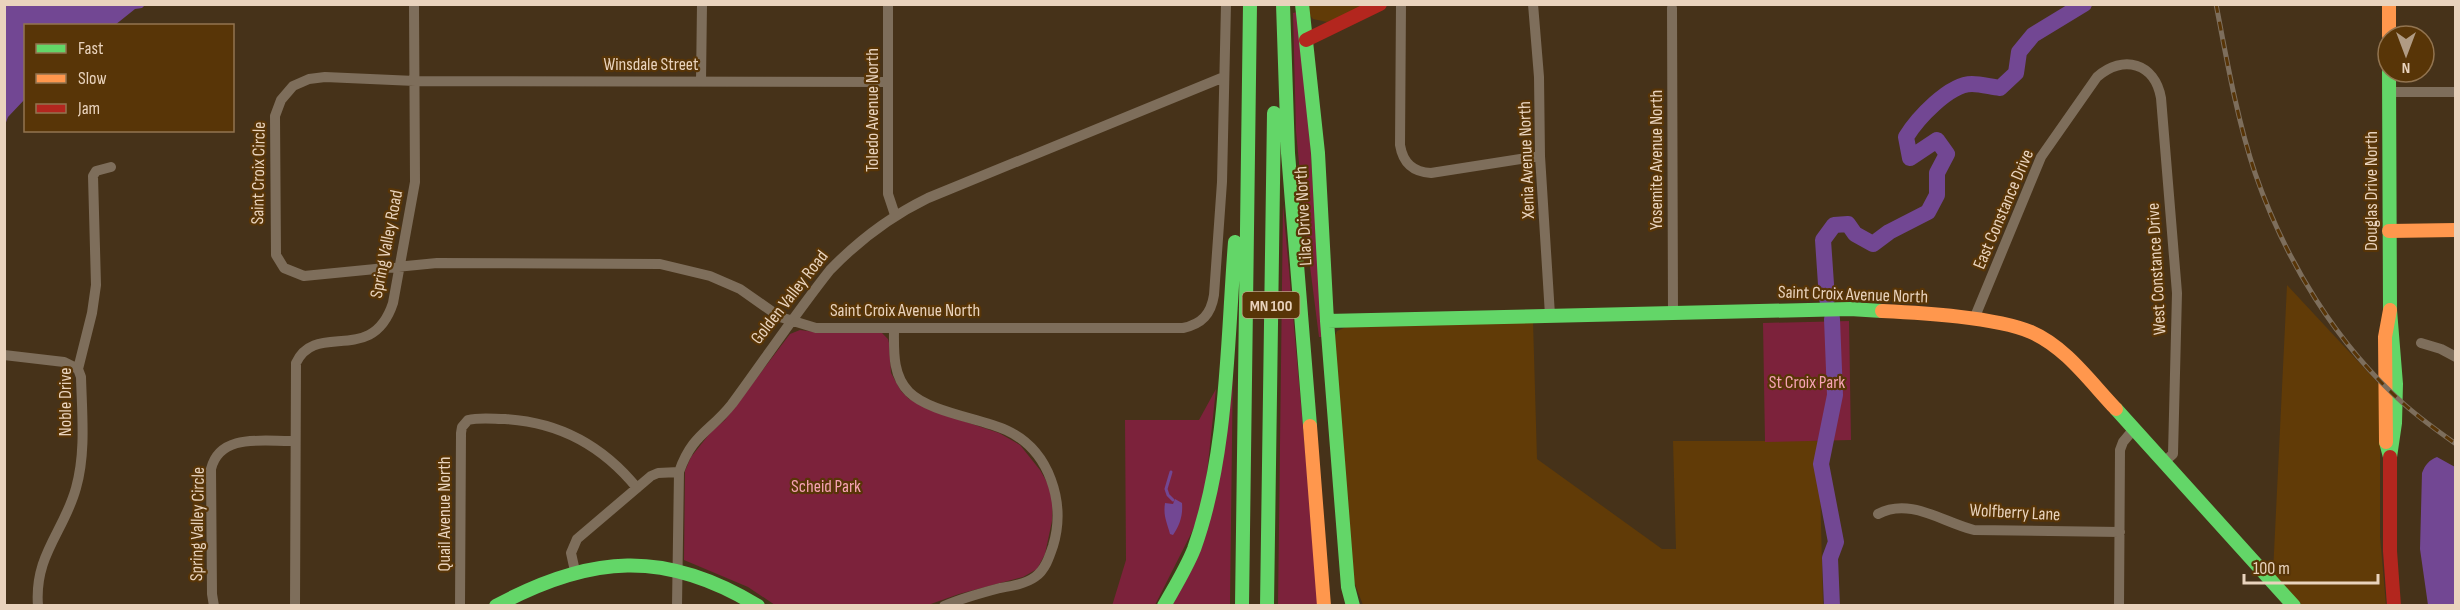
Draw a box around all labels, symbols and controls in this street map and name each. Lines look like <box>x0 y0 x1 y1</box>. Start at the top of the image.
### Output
legend <box>24 24 234 132</box>
north arrow <box>2376 24 2436 84</box>
text: Fast <box>78 38 104 59</box>
street label: Toledo Avenue North <box>862 48 883 172</box>
street label: Winsdale Street <box>603 54 699 75</box>
text: N <box>2402 58 2410 77</box>
text: Slow <box>78 68 107 89</box>
street label: Yosemite Avenue North <box>1646 90 1667 230</box>
text: Jam <box>77 98 100 119</box>
street label: Xenia Avenue North <box>1514 101 1539 220</box>
street label: Saint Croix Circle <box>247 121 270 225</box>
street label: Douglas Drive North <box>2361 131 2382 251</box>
street label: East Constance Drive <box>1969 146 2038 272</box>
street label: Lilac Drive North <box>1290 166 1317 266</box>
street label: Spring Valley Road <box>366 188 407 300</box>
street label: West Constance Drive <box>2143 202 2170 336</box>
street label: Golden Valley Road <box>746 246 833 348</box>
street label: Saint Croix Avenue North <box>1778 281 1928 308</box>
road number: MN 100 <box>1242 292 1300 318</box>
street label: Saint Croix Avenue North <box>830 300 980 321</box>
street label: Noble Drive <box>55 368 76 437</box>
park label: St Croix Park <box>1769 372 1845 393</box>
street label: Quail Avenue North <box>434 457 455 571</box>
street label: Spring Valley Circle <box>186 467 209 581</box>
park label: Scheid Park <box>791 476 861 497</box>
street label: Wolfberry Lane <box>1969 500 2061 525</box>
scale bar <box>2244 547 2378 585</box>
text: 100 m <box>2253 558 2290 579</box>

